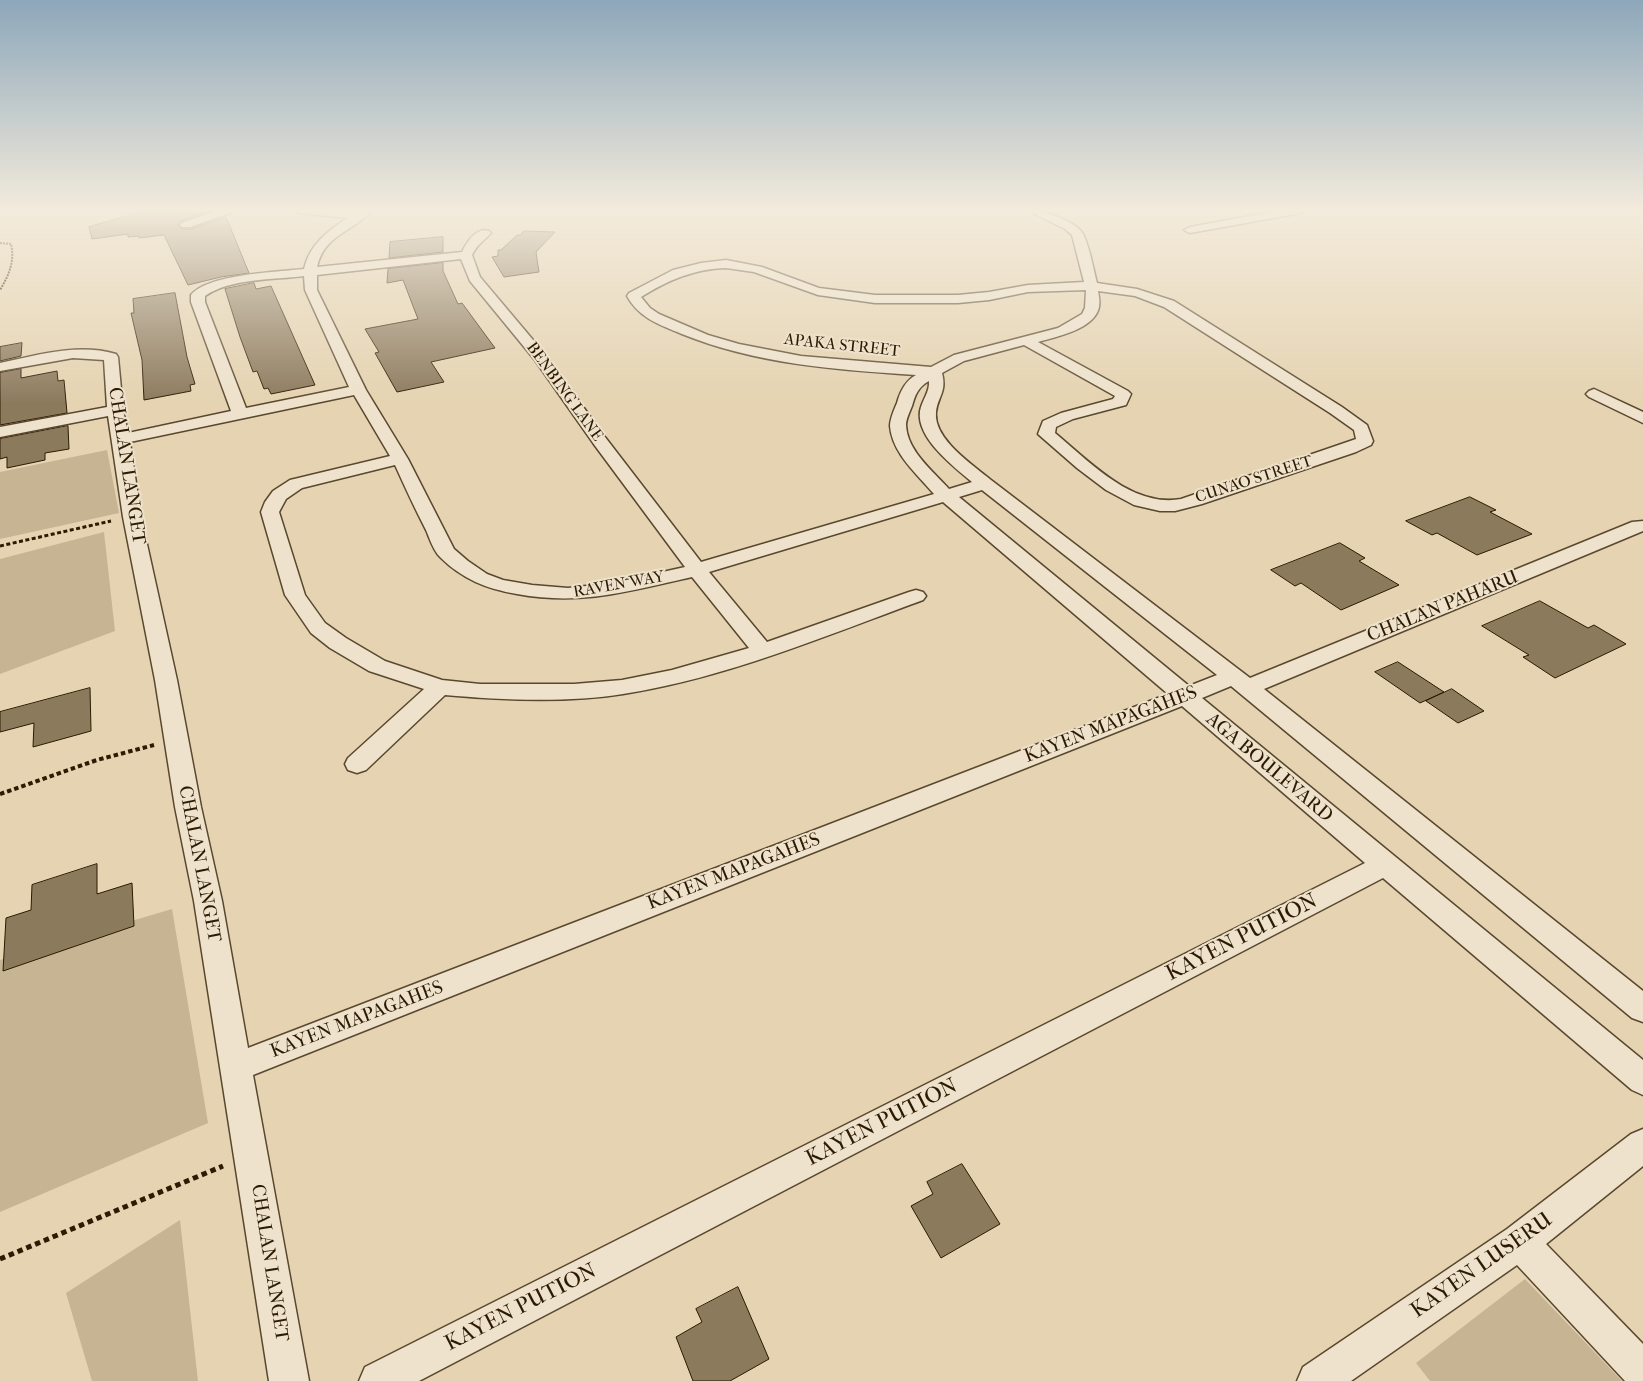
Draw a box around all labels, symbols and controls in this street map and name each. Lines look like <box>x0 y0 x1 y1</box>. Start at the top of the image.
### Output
street label: APAKA STREET <box>783 330 901 362</box>
street label: BENBING LANE <box>522 339 606 445</box>
street label: CHALAN LANGET <box>102 386 150 546</box>
street label: CUNAO STREET <box>1193 452 1315 508</box>
street label: CHALAN PAHARU <box>1364 566 1522 648</box>
street label: RAVEN WAY <box>572 568 666 602</box>
street label: KAYEN MAPAGAHES <box>1021 682 1201 768</box>
street label: AGA BOULEVARD <box>1201 708 1337 828</box>
street label: CHALAN LANGET <box>173 784 225 944</box>
street label: KAYEN MAPAGAHES <box>644 829 824 915</box>
street label: KAYEN PUTION <box>1162 888 1322 988</box>
street label: KAYEN MAPAGAHES <box>267 977 447 1063</box>
street label: KAYEN PUTION <box>802 1073 962 1173</box>
street label: CHALAN LANGET <box>245 1183 293 1343</box>
street label: KAYEN LUSERU <box>1406 1207 1558 1325</box>
street label: KAYEN PUTION <box>441 1258 601 1358</box>

